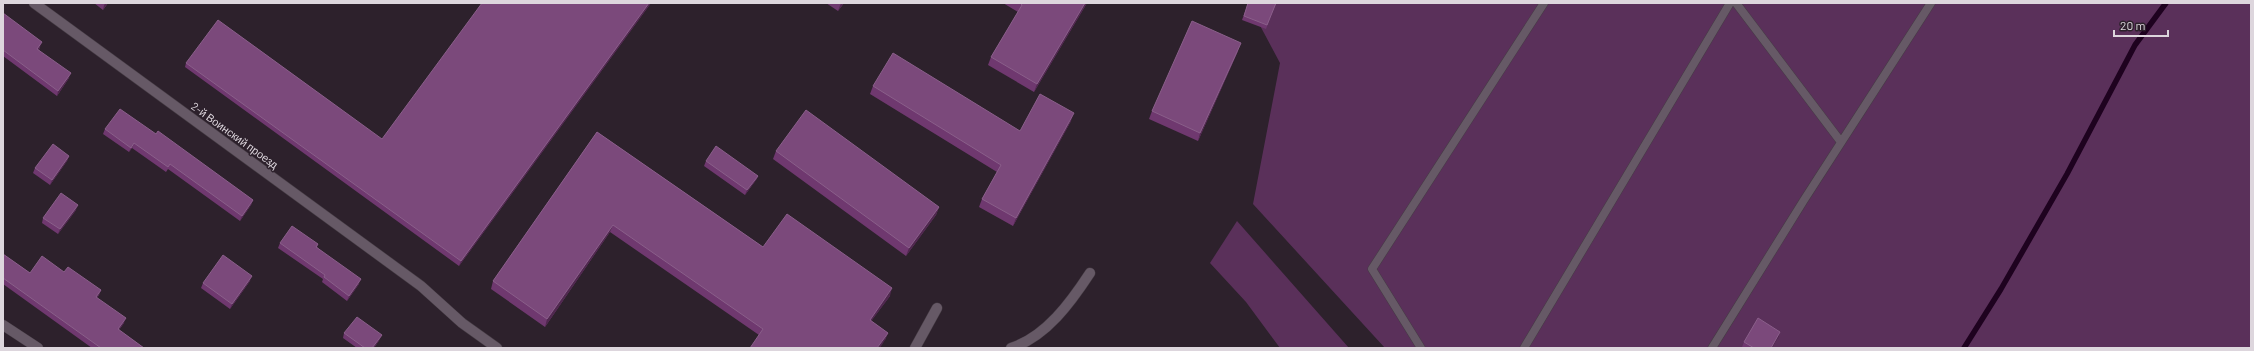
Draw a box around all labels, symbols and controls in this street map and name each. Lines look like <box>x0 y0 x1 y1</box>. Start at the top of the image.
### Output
scale bar <box>2114 12 2168 38</box>
text: 20 m <box>2120 18 2146 32</box>
street label: 2-й Воинский проезд <box>189 99 281 171</box>

